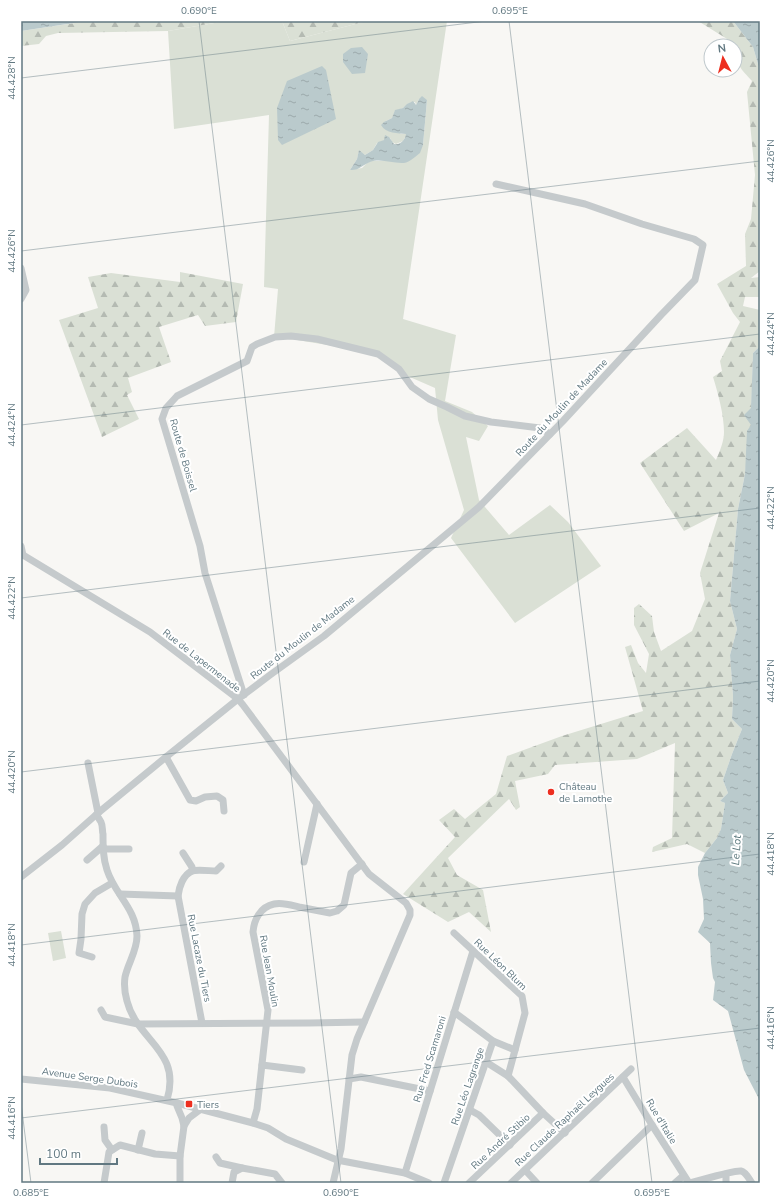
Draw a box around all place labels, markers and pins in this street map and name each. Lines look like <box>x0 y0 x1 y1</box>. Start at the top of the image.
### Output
place label: Château de Lamothe <box>559 780 612 806</box>
marker: Château de Lamothe <box>546 787 556 797</box>
place label: Tiers <box>197 1098 219 1112</box>
marker: Tiers <box>184 1099 194 1109</box>

